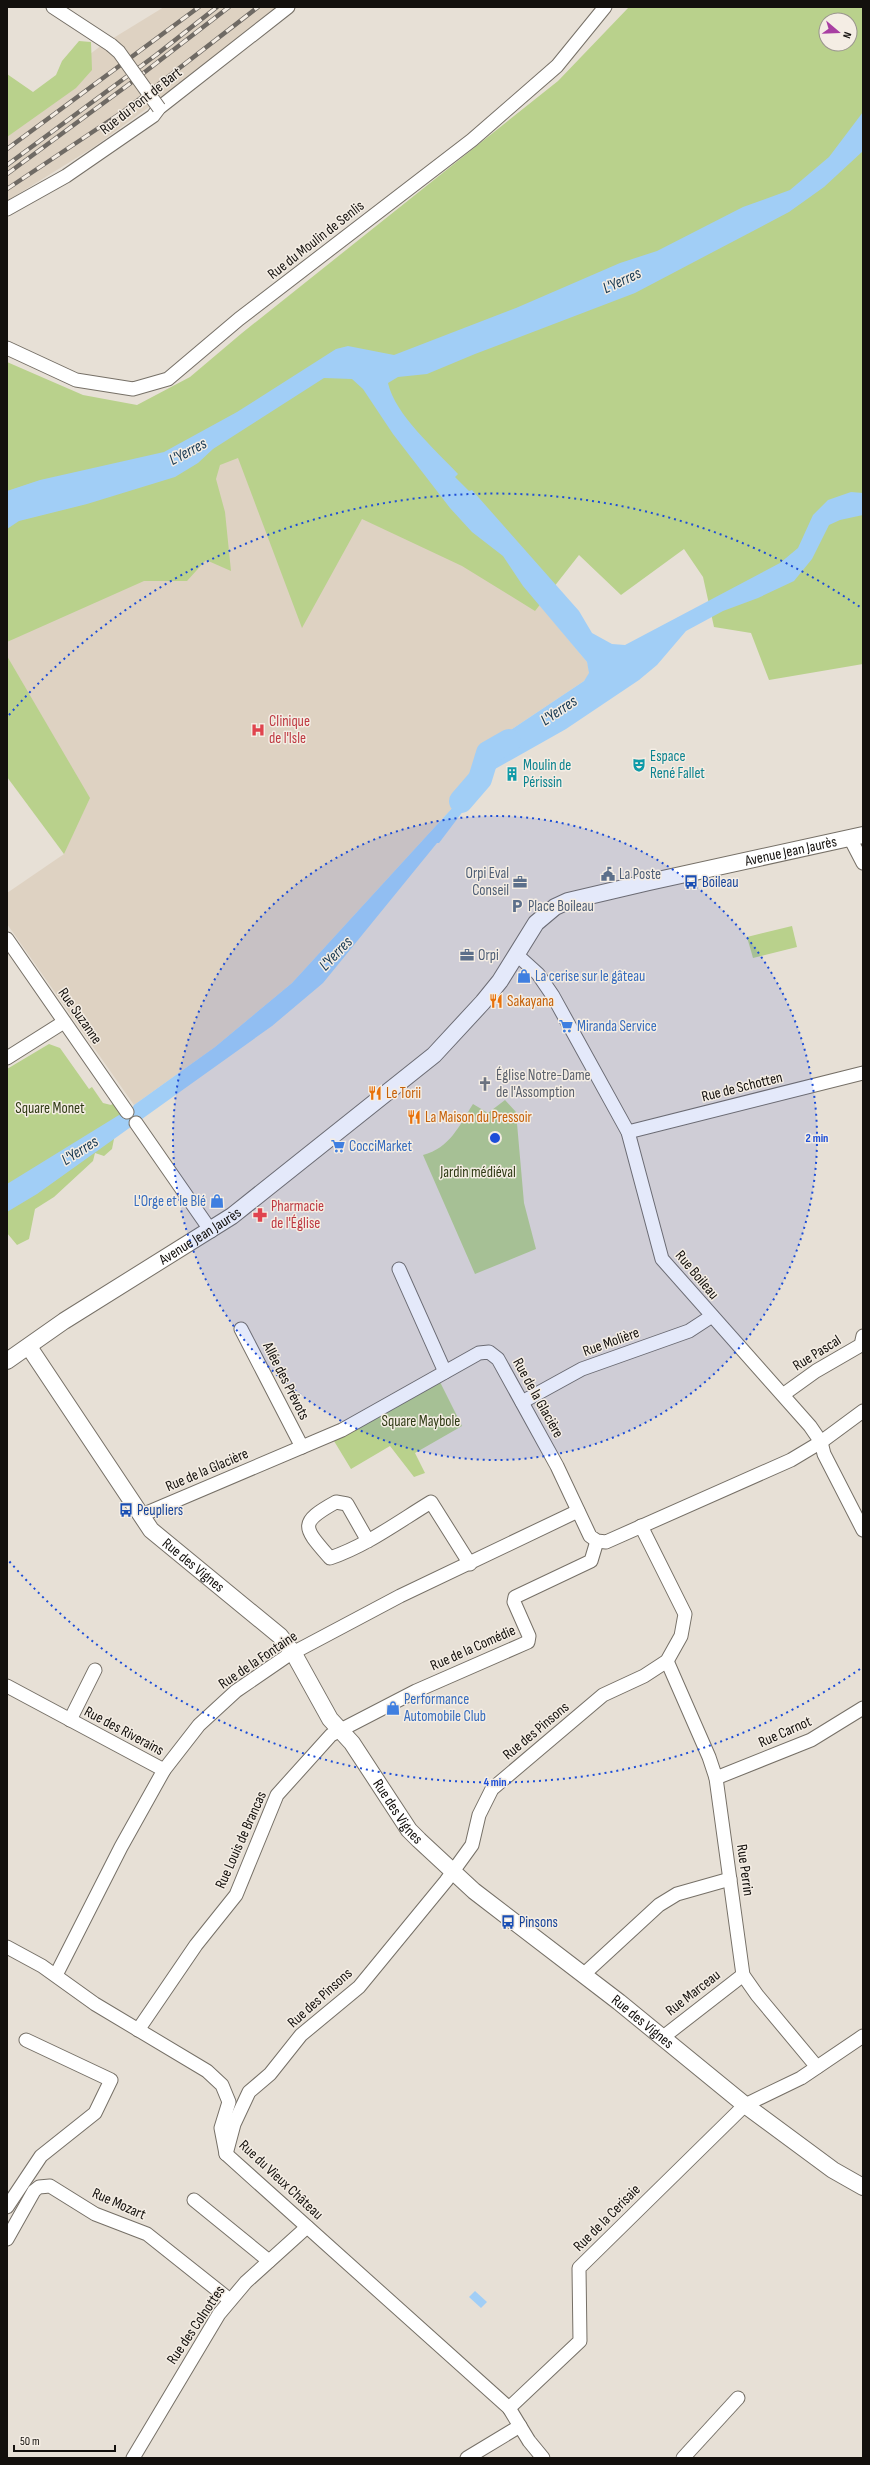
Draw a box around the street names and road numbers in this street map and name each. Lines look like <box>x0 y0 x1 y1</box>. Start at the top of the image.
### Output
street label: Rue du Pont de Bart <box>96 63 186 139</box>
street label: Rue du Moulin de Senlis <box>264 196 368 284</box>
street label: Avenue Jean Jaurès <box>742 832 838 870</box>
street label: Rue Suzanne <box>54 984 106 1048</box>
street label: Rue de Schotten <box>700 1068 784 1106</box>
street label: Avenue Jean Jaurès <box>154 1203 245 1269</box>
street label: Rue Boileau <box>671 1247 723 1303</box>
street label: Rue Molière <box>580 1323 642 1361</box>
street label: Rue Pascal <box>789 1331 845 1375</box>
street label: Allée des Prévots <box>258 1338 314 1423</box>
street label: Rue de la Glacière <box>508 1355 568 1441</box>
street label: Rue de la Glacière <box>163 1444 251 1496</box>
street label: Rue des Vignes <box>158 1534 229 1596</box>
street label: Rue de la Comédie <box>427 1621 519 1675</box>
street label: Rue de la Fontaine <box>215 1627 301 1693</box>
street label: Rue des Pinsons <box>499 1698 573 1764</box>
street label: Rue des Riverains <box>81 1702 167 1760</box>
street label: Rue Carnot <box>756 1712 815 1752</box>
street label: Rue des Vignes <box>369 1775 427 1848</box>
street label: Rue Louis de Brancas <box>211 1788 271 1892</box>
street label: Rue Perrin <box>732 1843 758 1897</box>
street label: Rue des Pinsons <box>284 1964 356 2032</box>
street label: Rue Marceau <box>662 1966 724 2020</box>
street label: Rue des Vignes <box>608 1990 678 2053</box>
street label: Rue du Vieux Château <box>235 2136 327 2224</box>
street label: Rue de la Cerisaie <box>569 2180 645 2256</box>
street label: Rue Mozart <box>89 2184 149 2224</box>
street label: Rue des Colnottes <box>163 2282 229 2368</box>

